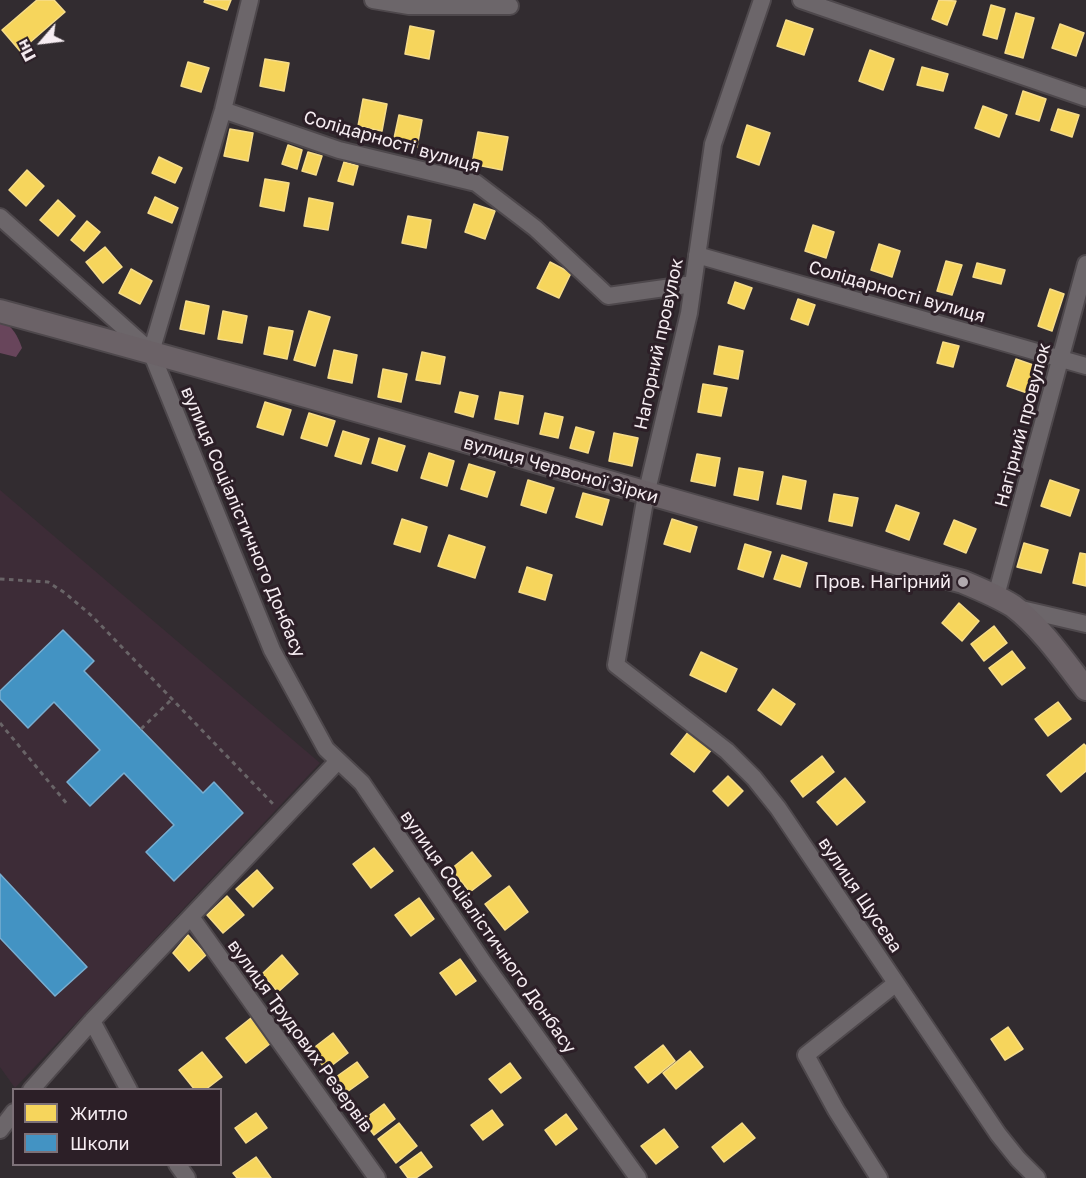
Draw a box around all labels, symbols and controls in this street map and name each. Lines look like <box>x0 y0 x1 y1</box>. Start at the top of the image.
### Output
north arrow <box>12 12 72 72</box>
text: Пн <box>12 36 40 65</box>
street label: Солідарності вулиця <box>301 106 483 178</box>
street label: Нагорний провулок <box>630 256 688 432</box>
street label: Солідарності вулиця <box>806 256 988 328</box>
street label: Нагірний провулок <box>991 340 1055 510</box>
street label: вулиця Соціалістичного Донбасу <box>176 384 310 660</box>
street label: вулиця Червоної Зірки <box>461 432 661 508</box>
place label: Пров. Нагірний <box>815 571 951 593</box>
marker: Пров. Нагірний <box>956 575 970 589</box>
street label: вулиця Соціалістичного Донбасу <box>396 806 580 1058</box>
street label: вулиця Щусєва <box>813 833 907 957</box>
street label: вулиця Трудових Резервів <box>223 936 377 1136</box>
legend <box>12 1088 222 1166</box>
text: Житло <box>70 1102 128 1124</box>
text: Школи <box>70 1132 130 1154</box>

